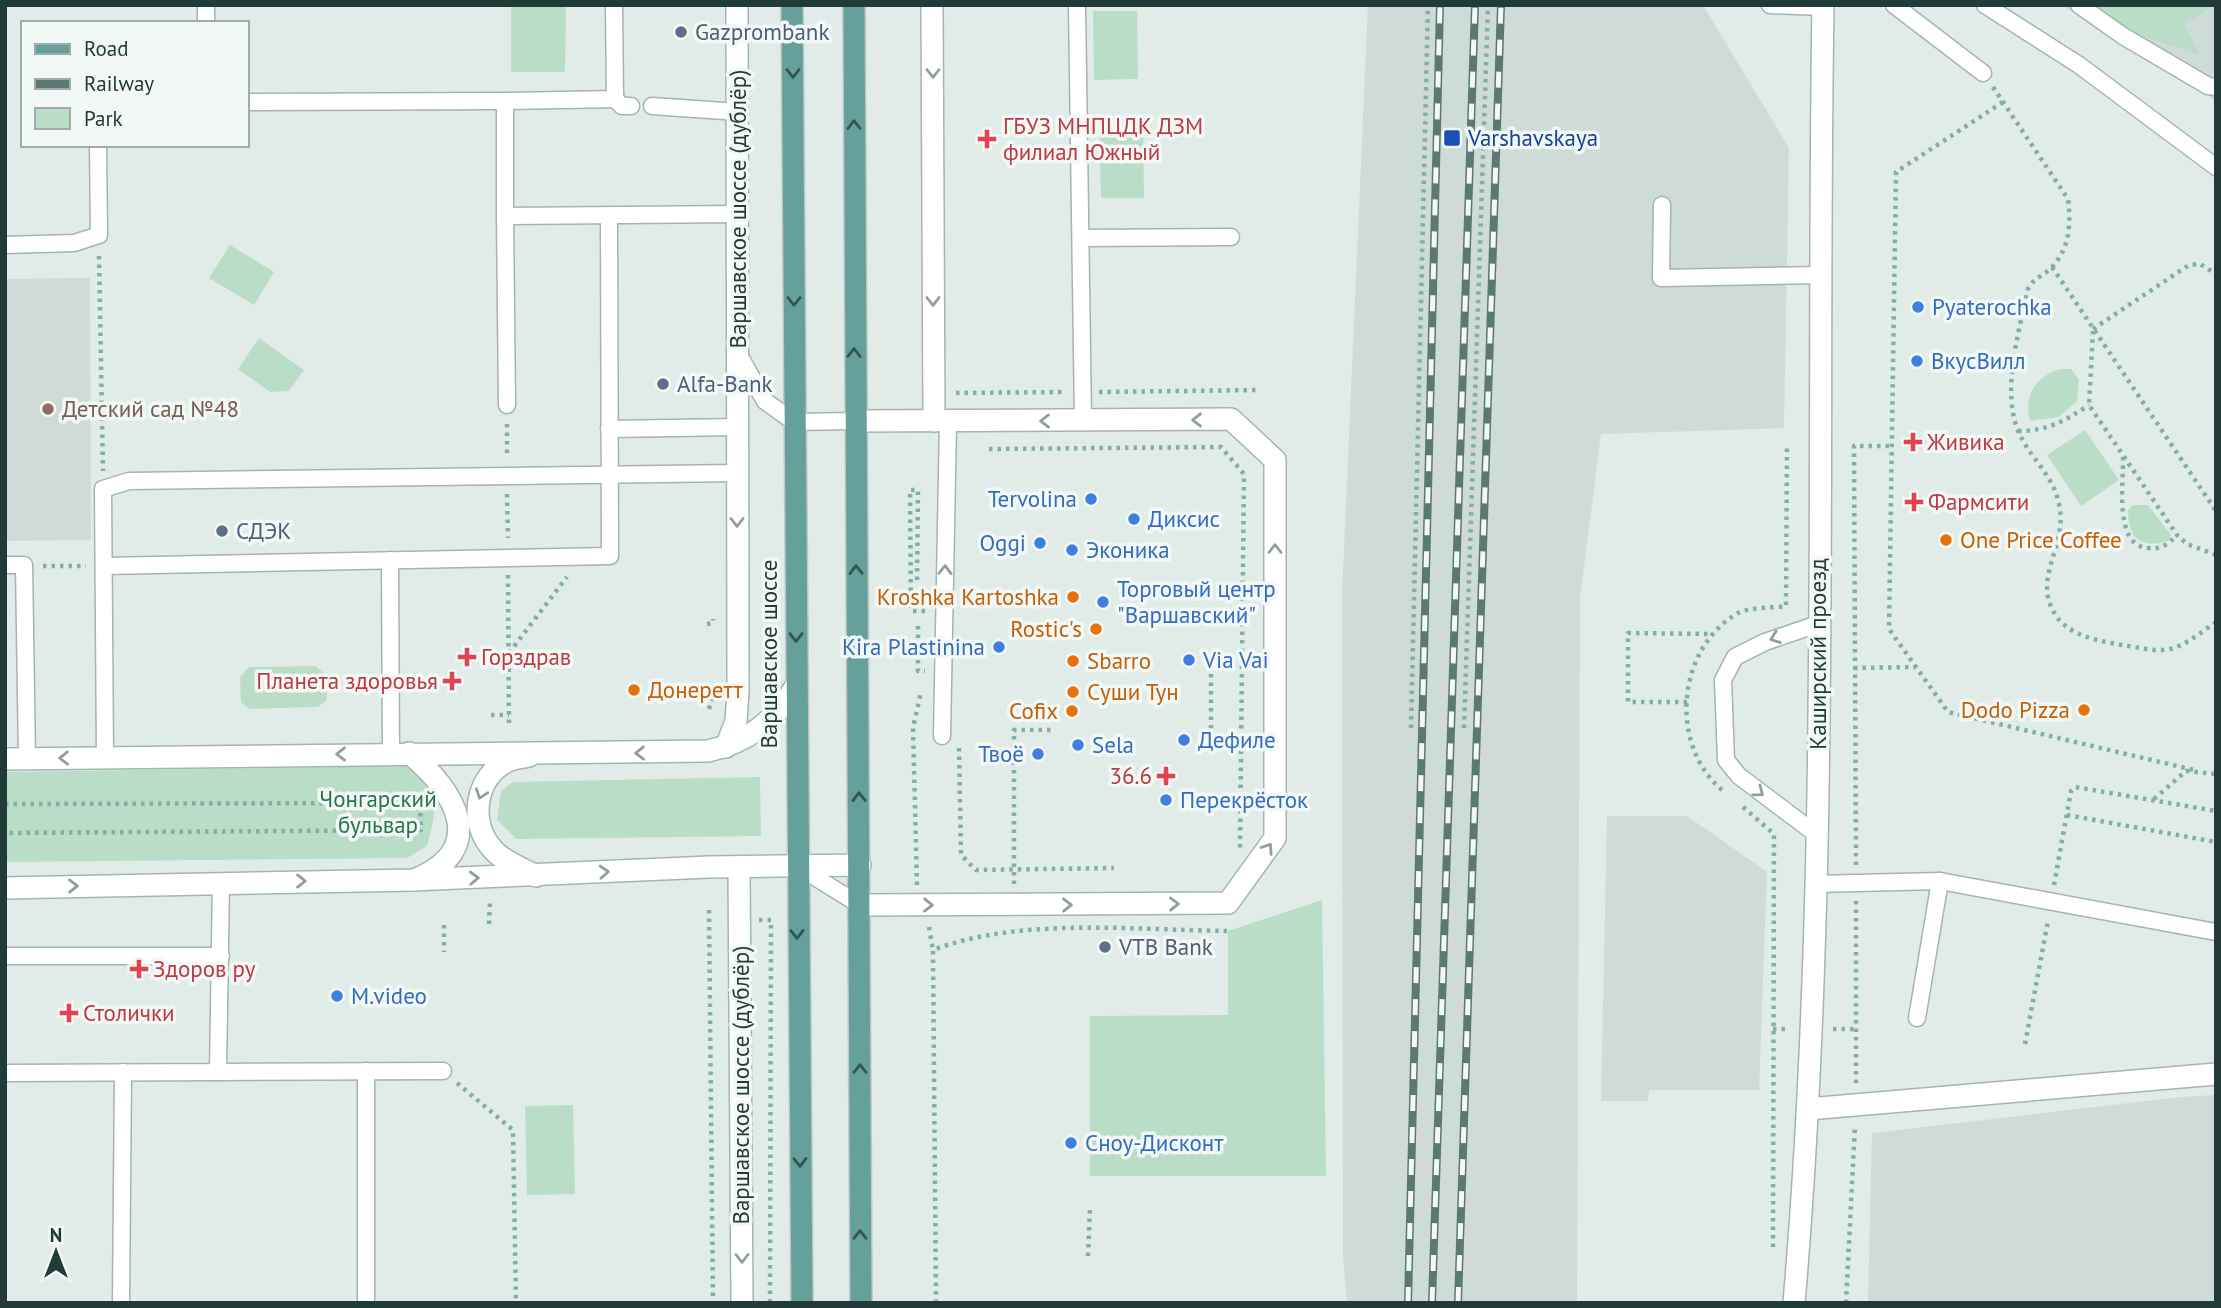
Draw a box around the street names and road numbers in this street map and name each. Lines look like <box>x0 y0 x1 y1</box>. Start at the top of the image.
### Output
street label: Варшавское шоссе (дублёр) <box>723 69 752 349</box>
street label: Каширский проезд <box>1803 558 1832 750</box>
street label: Варшавское шоссе <box>754 560 783 749</box>
street label: Варшавское шоссе (дублёр) <box>726 945 755 1225</box>

